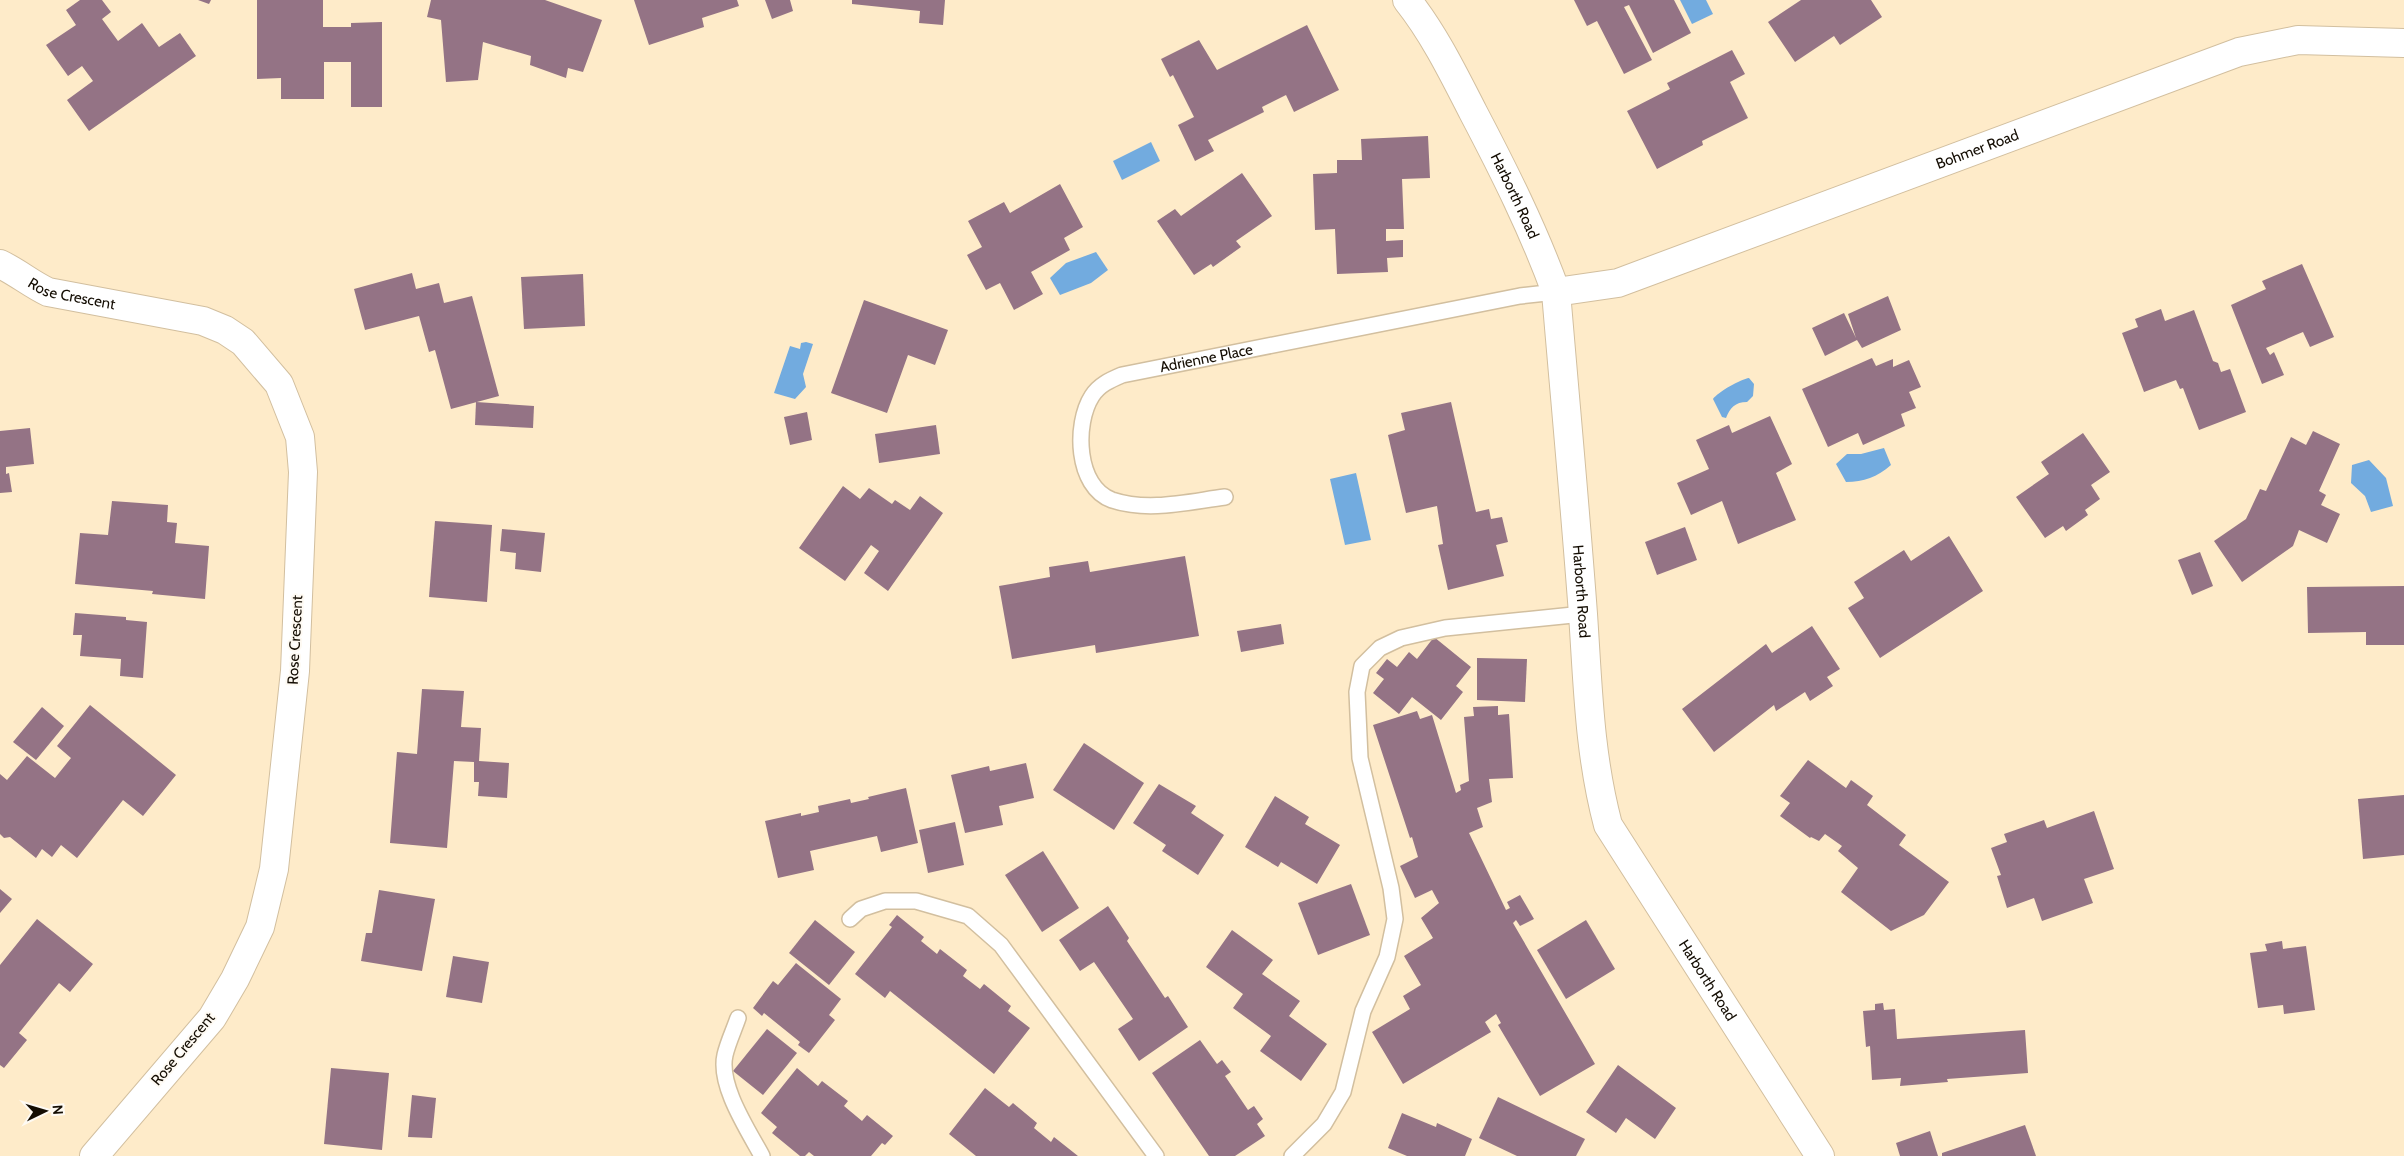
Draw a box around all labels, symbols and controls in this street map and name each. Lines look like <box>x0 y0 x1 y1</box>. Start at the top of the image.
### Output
street label: Bohmer Road <box>1933 126 2021 173</box>
street label: Harborth Road <box>1487 150 1543 242</box>
street label: Rose Crescent <box>25 274 117 313</box>
street label: Adrienne Place <box>1158 340 1255 376</box>
street label: Harborth Road <box>1569 544 1594 638</box>
street label: Rose Crescent <box>284 595 306 685</box>
street label: Harborth Road <box>1675 936 1740 1024</box>
street label: Rose Crescent <box>147 1009 219 1089</box>
north arrow <box>20 1086 70 1136</box>
text: N <box>49 1104 67 1116</box>

